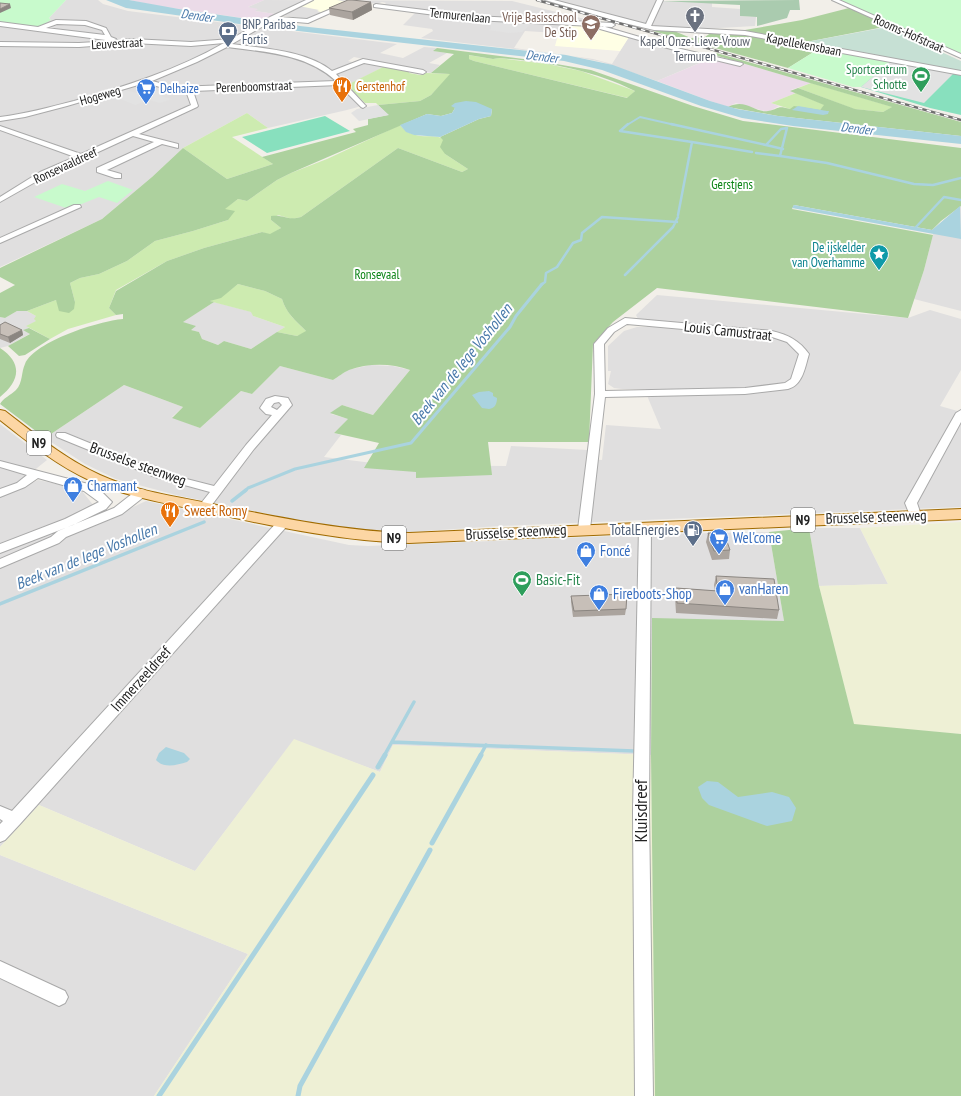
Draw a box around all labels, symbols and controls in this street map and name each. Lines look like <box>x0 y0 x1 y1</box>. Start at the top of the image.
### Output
street label: Termurenlaan <box>429 4 492 27</box>
water label: Dender <box>180 5 217 27</box>
church icon: Kapel Onze-Lieve-Vrouw Termuren <box>684 5 706 33</box>
place label: Vrije Basisschool De Stip <box>501 9 577 41</box>
street label: Rooms-Hofstraat <box>871 10 947 57</box>
school or university icon: Vrije Basisschool De Stip <box>580 13 602 41</box>
place label: BNP Paribas Fortis <box>242 16 296 48</box>
bank icon: BNP Paribas Fortis <box>217 20 239 48</box>
street label: Kapellekensbaan <box>765 29 843 60</box>
place label: Kapel Onze-Lieve-Vrouw Termuren <box>640 33 750 65</box>
street label: Leuvestraat <box>91 34 144 53</box>
water label: Dender <box>525 46 562 67</box>
place label: Sportcentrum Schotte <box>846 61 907 93</box>
sports icon: Sportcentrum Schotte <box>910 65 932 93</box>
restaurant icon: Gerstenhof <box>331 75 353 103</box>
supermarket icon: Delhaize <box>135 77 157 105</box>
street label: Perenboomstraat <box>216 77 293 96</box>
place label: Gerstenhof <box>356 78 405 95</box>
place label: Delhaize <box>160 80 199 97</box>
street label: Hogeweg <box>78 82 123 109</box>
water label: Dender <box>840 118 877 139</box>
street label: Ronsevaaldreef <box>31 143 100 188</box>
park label: Gerstjens <box>711 176 753 193</box>
place label: De ijskelder van Overhamme <box>792 239 865 271</box>
place icon: De ijskelder van Overhamme <box>868 243 890 271</box>
park label: Ronsevaal <box>354 266 400 283</box>
water label: Beek van de lege Voshollen <box>406 298 517 429</box>
street label: Louis Camustraat <box>683 316 773 345</box>
road number: N9 <box>27 431 51 455</box>
street label: Brusselse steenweg <box>87 437 189 490</box>
shop icon: Charmant <box>62 475 84 503</box>
place label: Charmant <box>87 476 137 495</box>
restaurant icon: Sweet Romy <box>159 500 181 528</box>
place label: Sweet Romy <box>184 501 248 520</box>
street label: Brusselse steenweg <box>825 505 927 528</box>
road number: N9 <box>791 508 815 532</box>
water label: Beek van de lege Voshollen <box>13 518 160 593</box>
street label: Brusselse steenweg <box>465 519 567 544</box>
fuel station icon: TotalEnergies <box>682 519 704 547</box>
place label: TotalEnergies <box>609 520 679 539</box>
road number: N9 <box>382 526 406 550</box>
supermarket icon: Wel'come <box>708 527 730 555</box>
place label: Wel'come <box>733 528 781 547</box>
shop icon: Foncé <box>575 540 597 568</box>
place label: Foncé <box>600 541 631 560</box>
sports icon: Basic-Fit <box>511 569 533 597</box>
place label: Basic-Fit <box>536 570 580 589</box>
shop icon: vanHaren <box>714 578 736 606</box>
place label: vanHaren <box>739 579 788 598</box>
shop icon: Fireboots-Shop <box>588 583 610 611</box>
place label: Fireboots-Shop <box>613 584 692 603</box>
street label: Immerzeeldreef <box>106 641 176 715</box>
street label: Kluisdreef <box>629 778 652 842</box>

